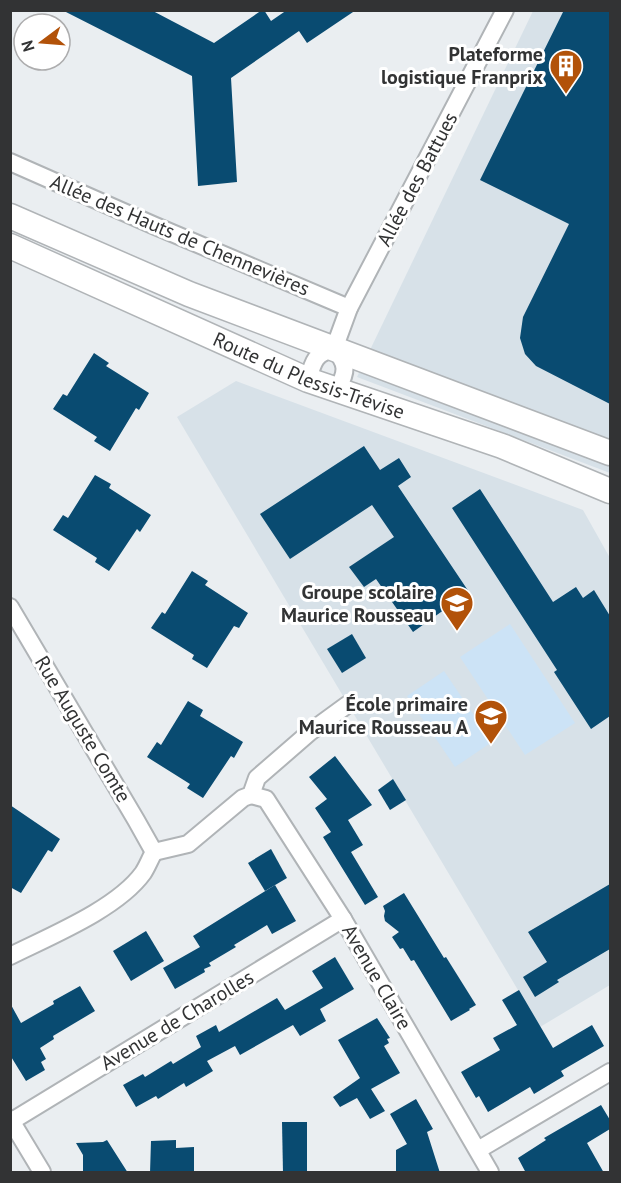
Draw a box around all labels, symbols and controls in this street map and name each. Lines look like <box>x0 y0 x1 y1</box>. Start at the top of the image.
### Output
north arrow <box>12 12 72 72</box>
text: N <box>17 38 39 54</box>
place label: Plateforme logistique Franprix <box>381 41 543 90</box>
building icon: Plateforme logistique Franprix <box>548 48 584 95</box>
street label: Allée des Battues <box>371 108 463 250</box>
street label: Allée des Hauts de Chennevières <box>46 169 314 301</box>
street label: Route du Plessis-Trévise <box>209 326 408 425</box>
place label: Groupe scolaire Maurice Rousseau <box>281 579 434 628</box>
school or university icon: Groupe scolaire Maurice Rousseau <box>439 585 475 632</box>
street label: Rue Auguste Comte <box>29 651 137 807</box>
place label: École primaire Maurice Rousseau A <box>299 691 469 740</box>
school or university icon: École primaire Maurice Rousseau A <box>473 698 509 745</box>
street label: Avenue Claire <box>336 920 418 1034</box>
street label: Avenue de Charolles <box>96 964 258 1076</box>

